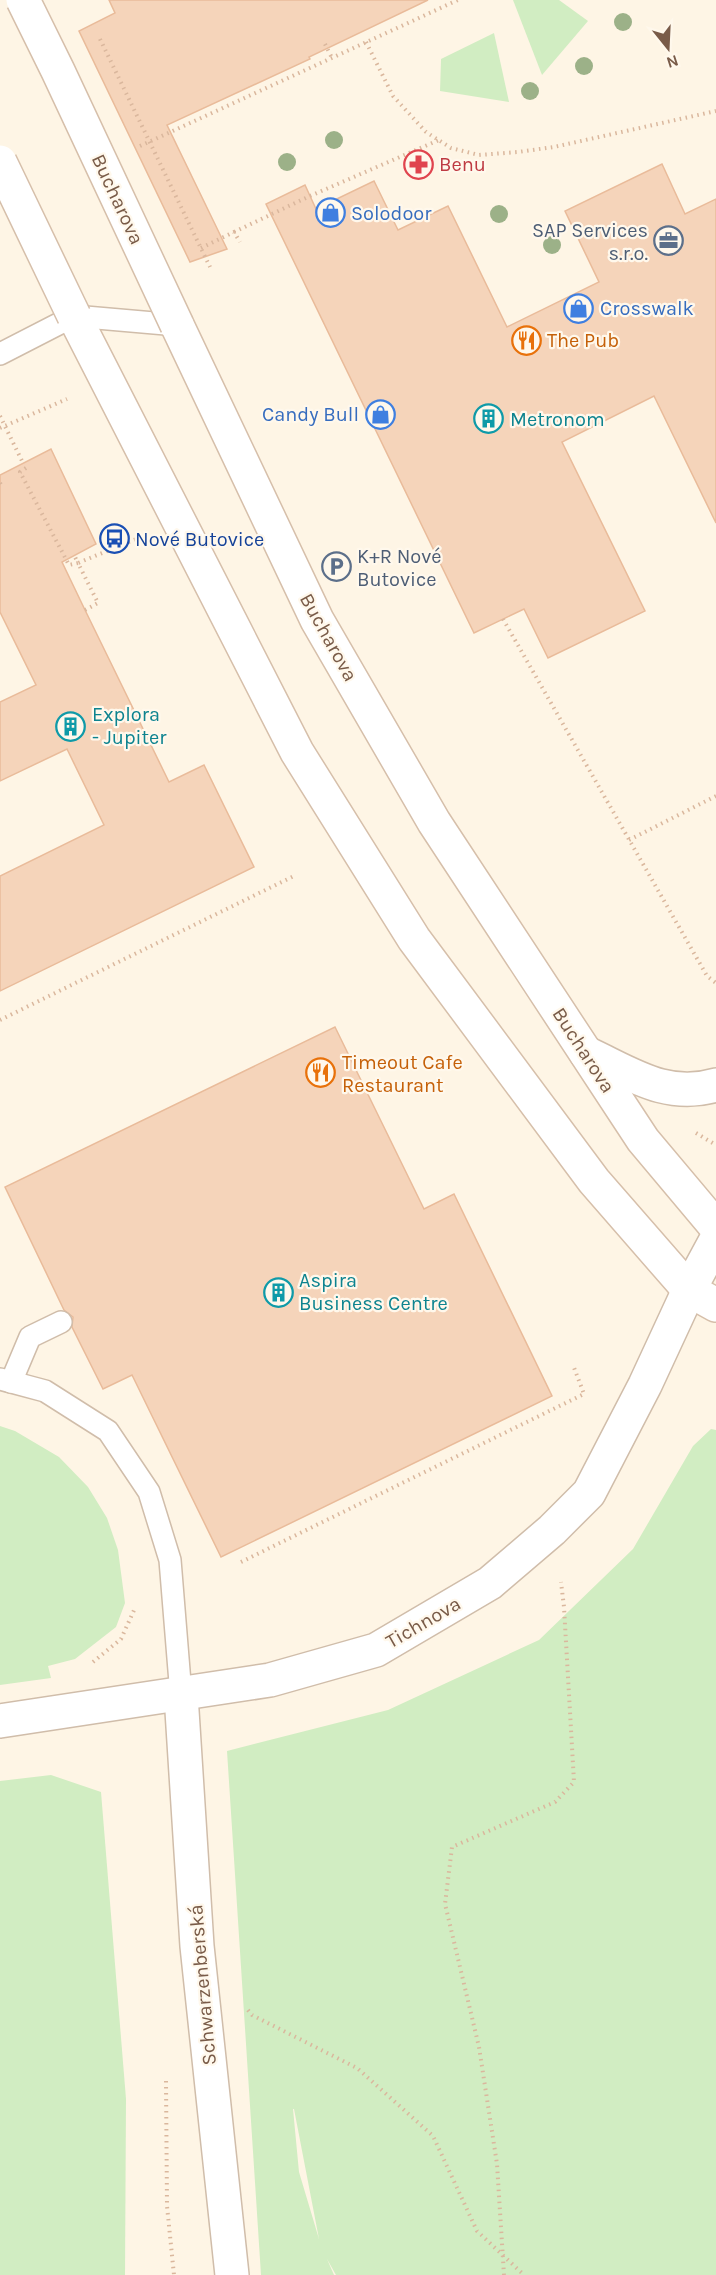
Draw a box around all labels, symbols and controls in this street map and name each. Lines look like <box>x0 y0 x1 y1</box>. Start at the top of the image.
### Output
north arrow <box>638 18 698 78</box>
text: N <box>664 51 681 73</box>
pharmacy icon: Benu <box>402 148 434 180</box>
street label: Bucharova <box>87 150 149 248</box>
place label: Benu <box>439 153 486 176</box>
shop icon: Solodoor <box>314 197 346 229</box>
place label: Solodoor <box>351 202 432 225</box>
place label: SAP Services s.r.o. <box>532 219 648 265</box>
office icon: SAP Services s.r.o. <box>653 225 685 257</box>
shop icon: Crosswalk <box>563 292 595 324</box>
place label: Crosswalk <box>600 297 694 320</box>
restaurant icon: The Pub <box>510 324 542 356</box>
place label: The Pub <box>547 329 619 352</box>
shop icon: Candy Bull <box>364 398 396 430</box>
place label: Candy Bull <box>262 403 359 426</box>
building icon: Metronom <box>473 403 505 435</box>
place label: Metronom <box>510 408 605 431</box>
bus stop icon: Nové Butovice <box>98 523 130 555</box>
place label: Nové Butovice <box>135 528 264 551</box>
place label: K+R Nové Butovice <box>357 545 442 591</box>
parking icon: K+R Nové Butovice <box>320 551 352 583</box>
street label: Bucharova <box>295 589 362 685</box>
place label: Explora - Jupiter <box>92 703 167 749</box>
building icon: Explora - Jupiter <box>55 710 87 742</box>
street label: Bucharova <box>547 1003 620 1097</box>
place label: Timeout Cafe Restaurant <box>342 1051 463 1097</box>
restaurant icon: Timeout Cafe Restaurant <box>305 1057 337 1089</box>
place label: Aspira Business Centre <box>299 1269 448 1315</box>
building icon: Aspira Business Centre <box>262 1276 294 1308</box>
street label: Tichnova <box>382 1592 465 1653</box>
street label: Schwarzenberská <box>184 1904 221 2066</box>

